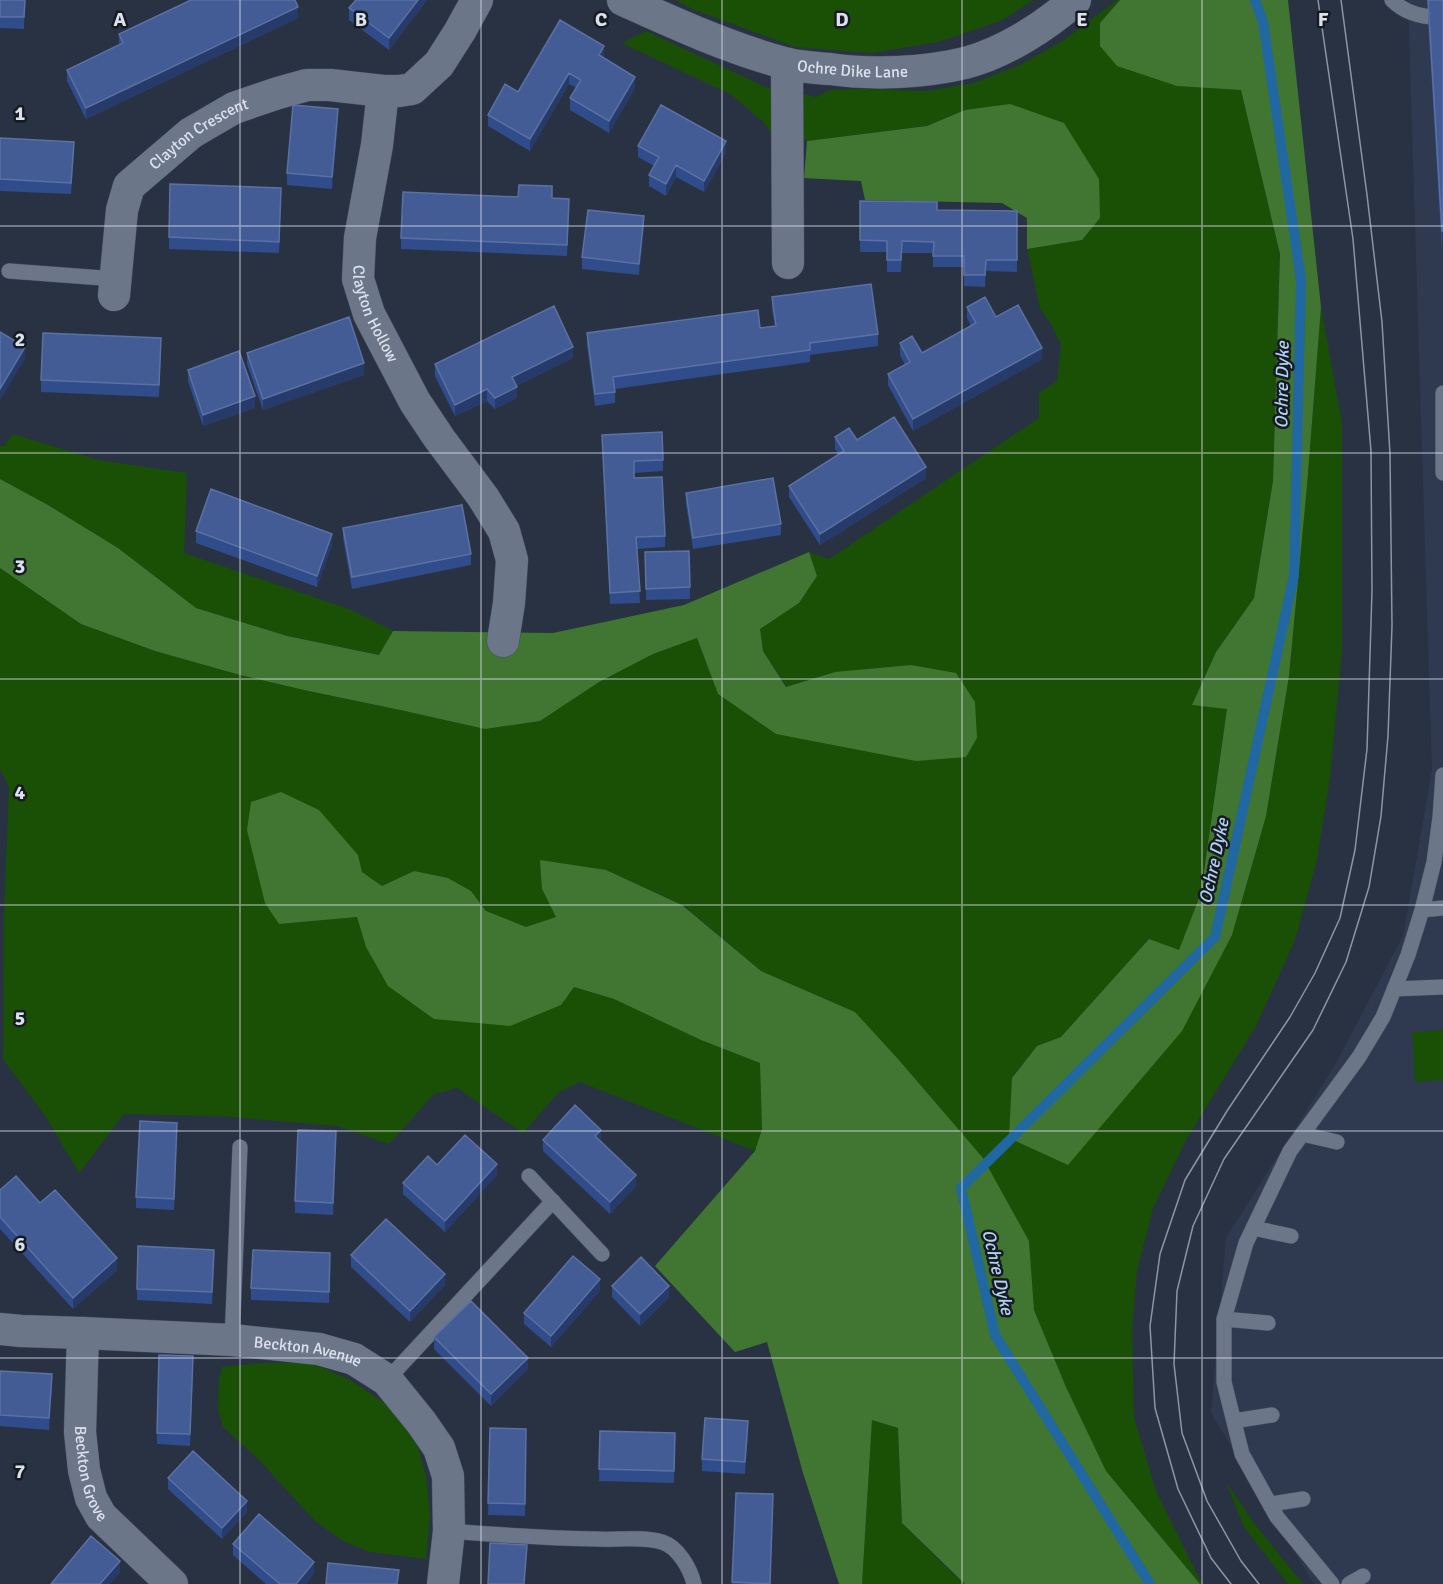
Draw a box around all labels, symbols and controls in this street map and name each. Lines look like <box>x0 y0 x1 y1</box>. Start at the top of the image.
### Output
text: A <box>114 7 127 32</box>
text: B <box>355 7 367 32</box>
text: C <box>595 7 607 32</box>
text: D <box>835 7 849 32</box>
text: E <box>1076 7 1088 32</box>
text: F <box>1318 7 1329 32</box>
street label: Ochre Dike Lane <box>796 56 908 82</box>
street label: Clayton Crescent <box>145 94 251 174</box>
text: 1 <box>15 101 26 126</box>
street label: Clayton Hollow <box>348 265 403 366</box>
text: 2 <box>15 327 25 352</box>
water label: Ochre Dyke <box>1270 340 1294 429</box>
text: 3 <box>15 554 25 579</box>
text: 4 <box>15 780 26 805</box>
water label: Ochre Dyke <box>1194 815 1234 906</box>
text: 5 <box>15 1006 25 1031</box>
water label: Ochre Dyke <box>977 1227 1019 1318</box>
text: 6 <box>15 1232 26 1257</box>
street label: Beckton Avenue <box>253 1332 366 1371</box>
street label: Beckton Grove <box>70 1425 111 1526</box>
text: 7 <box>15 1459 26 1484</box>

